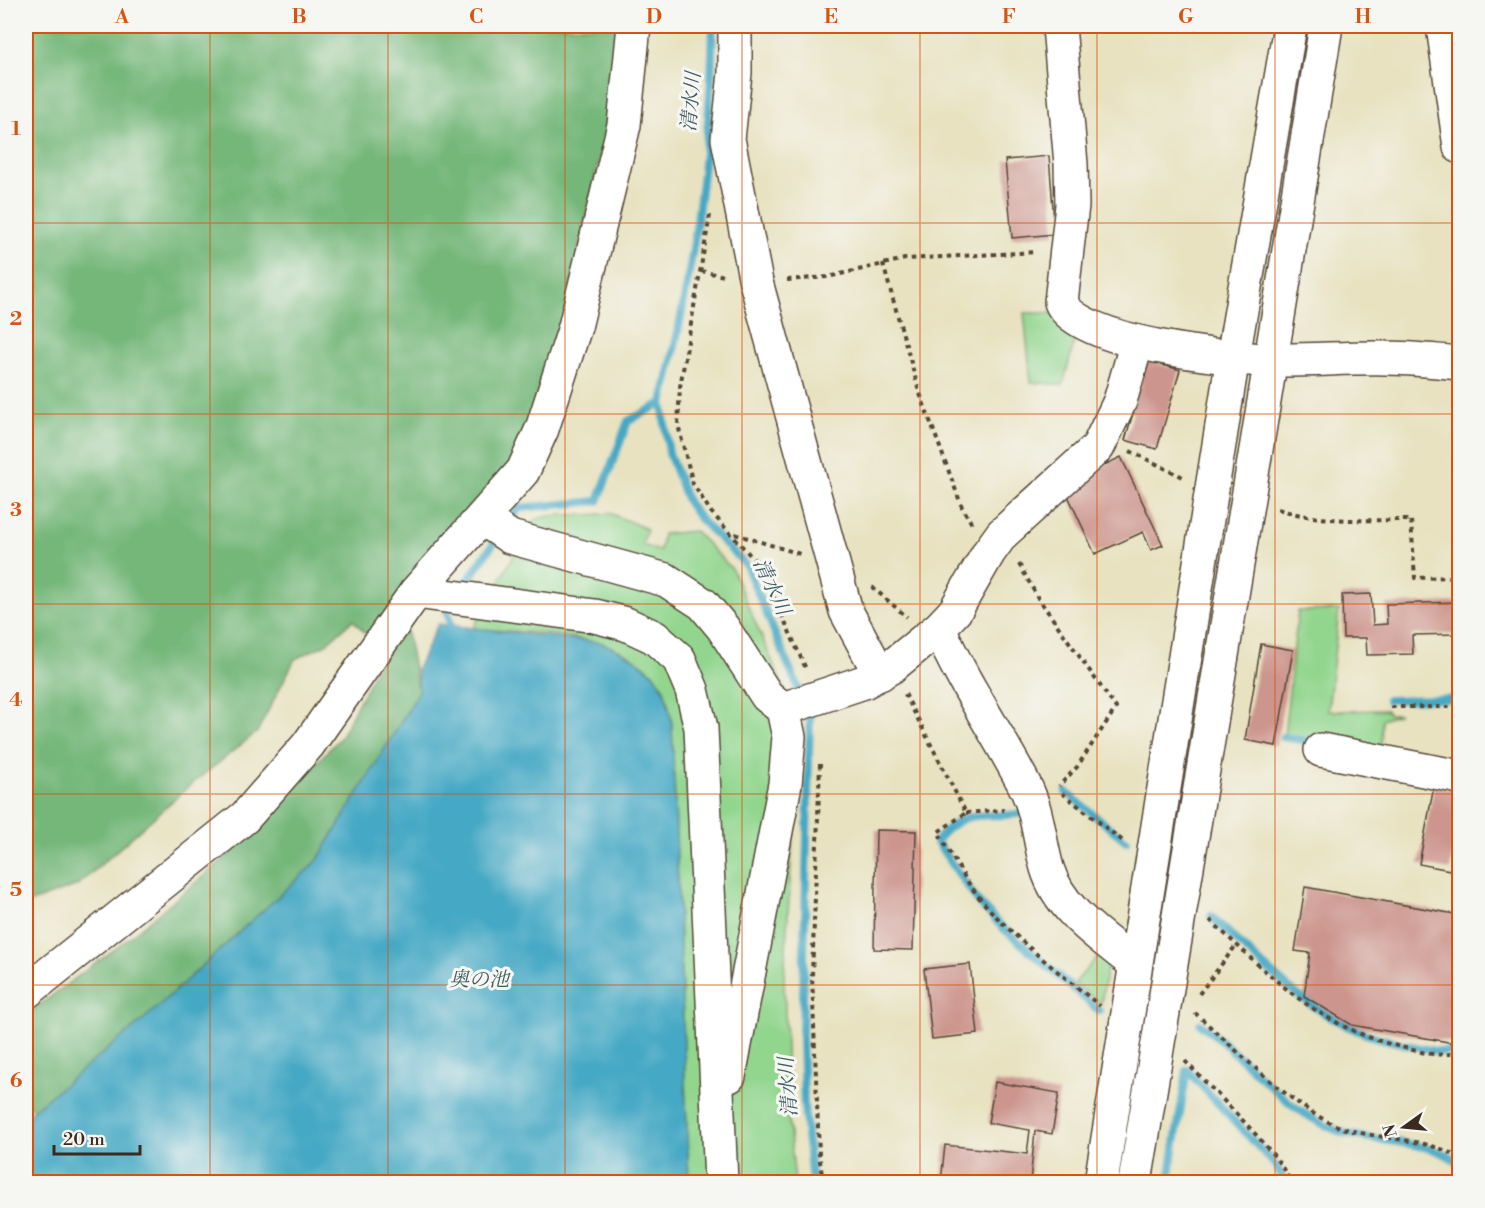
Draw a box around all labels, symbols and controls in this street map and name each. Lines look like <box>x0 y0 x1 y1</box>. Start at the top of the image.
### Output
text: A <box>114 5 130 30</box>
text: B <box>291 5 307 30</box>
text: C <box>469 5 483 30</box>
text: D <box>646 5 662 30</box>
text: E <box>824 5 838 30</box>
text: F <box>1002 5 1016 30</box>
text: G <box>1178 5 1194 30</box>
text: H <box>1355 5 1372 30</box>
water label: 清水川 <box>677 69 707 133</box>
text: 1 <box>11 117 21 142</box>
text: 2 <box>10 307 22 332</box>
text: 3 <box>10 498 22 523</box>
water label: 清水川 <box>747 555 796 621</box>
text: 4 <box>9 688 23 713</box>
text: 5 <box>10 878 22 903</box>
water label: 奥の池 <box>449 968 511 993</box>
water label: 清水川 <box>774 1054 804 1118</box>
text: 6 <box>10 1069 23 1094</box>
north arrow <box>1374 1097 1434 1157</box>
scale bar <box>54 1118 140 1156</box>
text: N <box>1379 1122 1402 1139</box>
text: 20 m <box>63 1128 105 1151</box>

